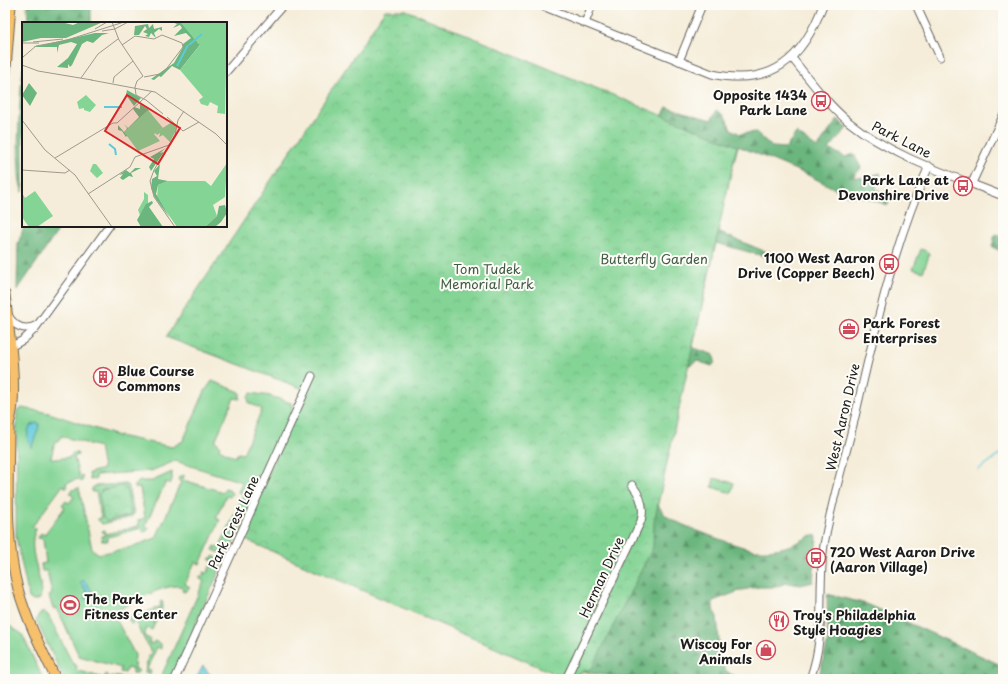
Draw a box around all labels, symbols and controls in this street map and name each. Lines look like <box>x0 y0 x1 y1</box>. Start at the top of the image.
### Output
inset map <box>22 22 227 227</box>
place label: Opposite 1434 Park Lane <box>713 85 808 119</box>
bus stop icon: Opposite 1434 Park Lane <box>810 90 832 112</box>
street label: Park Lane <box>869 116 935 162</box>
place label: Park Lane at Devonshire Drive <box>838 170 949 204</box>
bus stop icon: Park Lane at Devonshire Drive <box>952 175 974 197</box>
place label: 1100 West Aaron Drive (Copper Beech) <box>738 248 875 282</box>
park label: Butterfly Garden <box>600 249 708 268</box>
bus stop icon: 1100 West Aaron Drive (Copper Beech) <box>878 253 900 275</box>
park label: Tom Tudek Memorial Park <box>440 259 534 293</box>
place label: Park Forest Enterprises <box>863 313 940 347</box>
office icon: Park Forest Enterprises <box>838 318 860 340</box>
place label: Blue Course Commons <box>117 361 194 395</box>
street label: West Aaron Drive <box>820 361 864 473</box>
building icon: Blue Course Commons <box>92 366 114 388</box>
street label: Park Crest Lane <box>203 472 263 572</box>
street label: Herman Drive <box>574 533 628 621</box>
place label: 720 West Aaron Drive (Aaron Village) <box>830 542 975 576</box>
bus stop icon: 720 West Aaron Drive (Aaron Village) <box>805 547 827 569</box>
place label: The Park Fitness Center <box>84 589 178 623</box>
sports icon: The Park Fitness Center <box>59 594 81 616</box>
place label: Troy's Philadelphia Style Hoagies <box>793 605 916 639</box>
restaurant icon: Troy's Philadelphia Style Hoagies <box>768 610 790 632</box>
place label: Wiscoy For Animals <box>680 634 752 668</box>
shop icon: Wiscoy For Animals <box>755 639 777 661</box>

